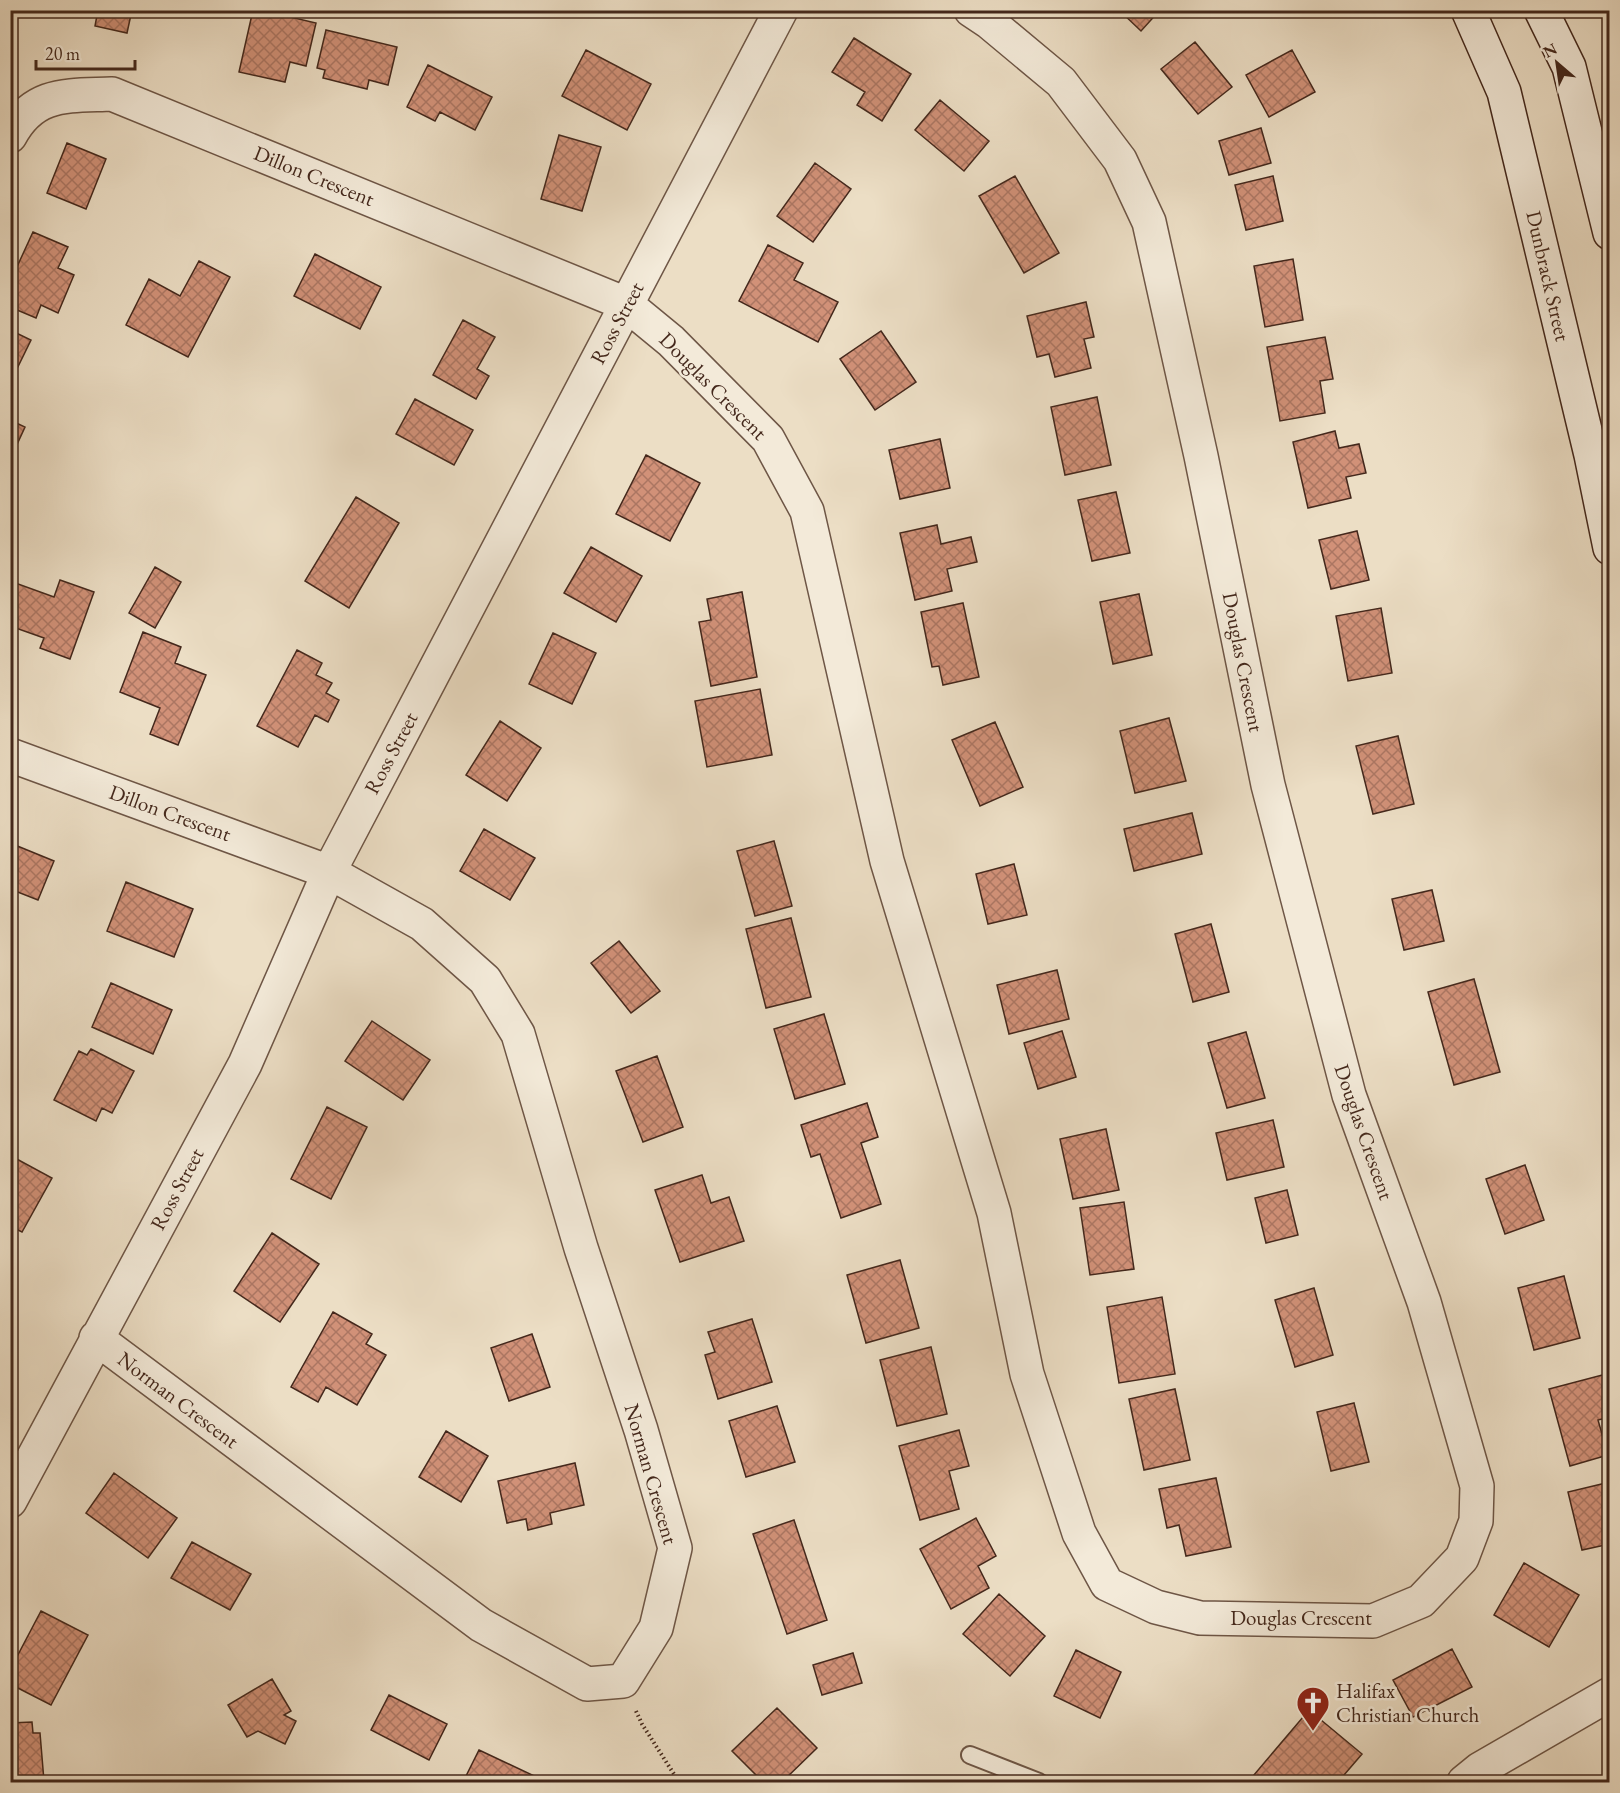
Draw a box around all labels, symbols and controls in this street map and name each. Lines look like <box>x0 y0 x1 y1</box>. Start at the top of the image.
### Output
scale bar <box>36 33 135 71</box>
north arrow <box>1527 33 1587 93</box>
text: N <box>1539 38 1561 63</box>
text: 20 m <box>45 42 80 65</box>
street label: Dillon Crescent <box>250 139 379 212</box>
street label: Dunbrack Street <box>1520 208 1577 344</box>
street label: Ross Street <box>584 277 650 369</box>
street label: Douglas Crescent <box>654 326 773 446</box>
street label: Douglas Crescent <box>1217 590 1270 734</box>
street label: Ross Street <box>358 707 424 799</box>
street label: Dillon Crescent <box>106 778 235 847</box>
street label: Douglas Crescent <box>1329 1060 1400 1204</box>
street label: Ross Street <box>144 1143 210 1235</box>
street label: Norman Crescent <box>112 1345 245 1454</box>
street label: Norman Crescent <box>619 1400 685 1548</box>
street label: Douglas Crescent <box>1230 1604 1372 1631</box>
place label: Halifax Christian Church <box>1336 1677 1479 1728</box>
church icon: Halifax Christian Church <box>1295 1685 1331 1732</box>

